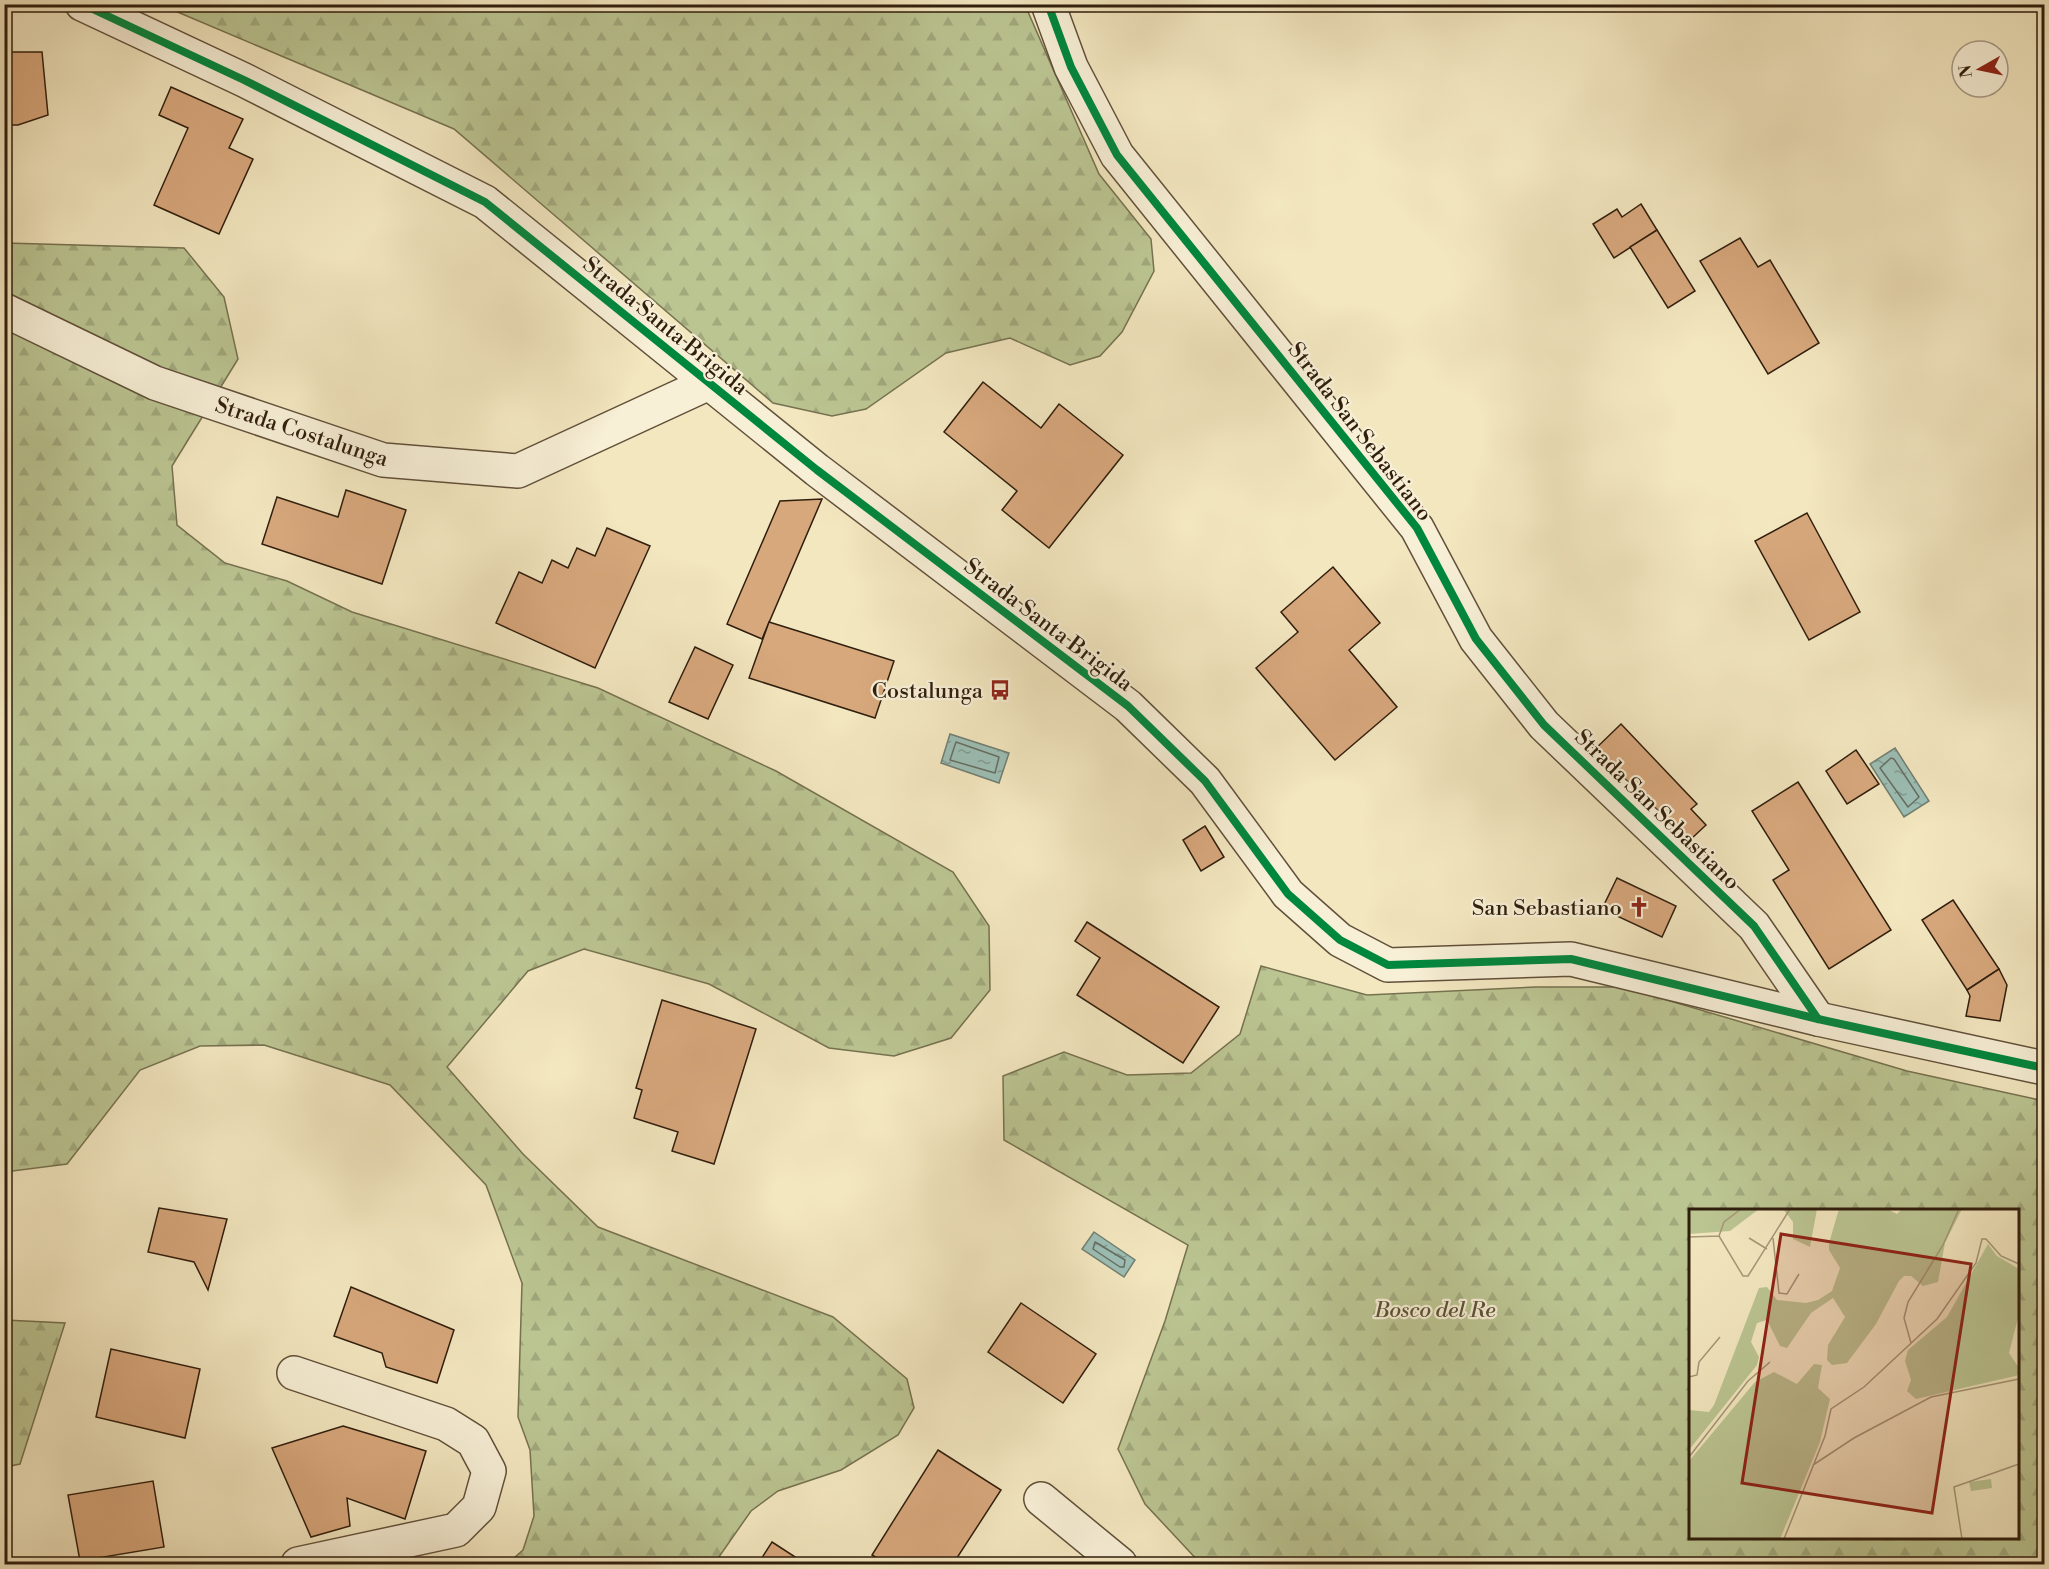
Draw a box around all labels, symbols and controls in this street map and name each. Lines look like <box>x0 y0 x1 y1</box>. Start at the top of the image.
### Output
north arrow <box>1950 39 2010 99</box>
text: N <box>1955 63 1977 79</box>
street label: Strada Santa Brigida <box>577 251 754 402</box>
street label: Strada San Sebastiano <box>1282 337 1438 527</box>
street label: Strada Costalunga <box>212 392 392 473</box>
street label: Strada Santa Brigida <box>958 553 1139 698</box>
place label: Costalunga <box>872 678 984 705</box>
bus stop icon: Costalunga <box>988 678 1012 702</box>
street label: Strada San Sebastiano <box>1569 724 1745 896</box>
place label: San Sebastiano <box>1472 895 1622 922</box>
church icon: San Sebastiano <box>1627 895 1651 919</box>
inset map <box>1689 1209 2019 1539</box>
park label: Bosco del Re <box>1374 1297 1495 1324</box>

